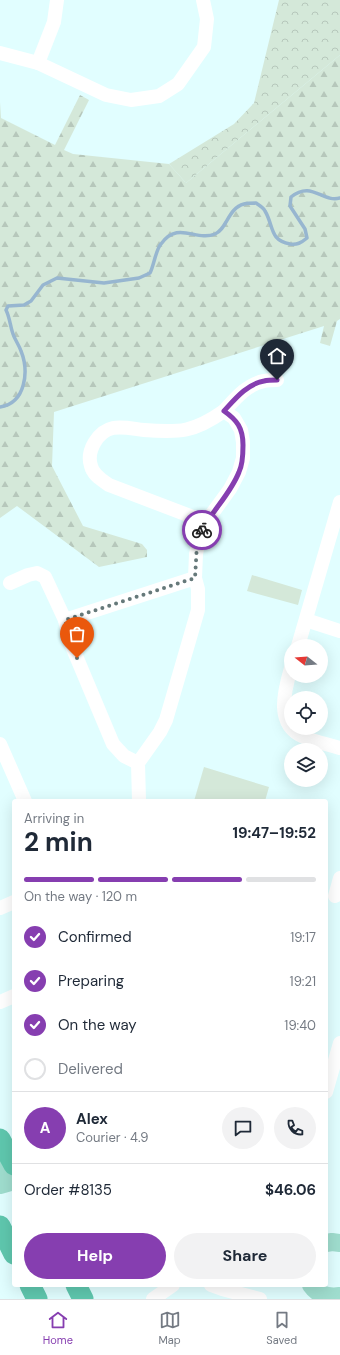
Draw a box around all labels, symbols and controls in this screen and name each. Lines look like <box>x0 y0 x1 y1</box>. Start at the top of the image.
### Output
pin <box>260 339 294 380</box>
icon: home <box>266 345 288 367</box>
courier <box>182 510 222 550</box>
icon: bike <box>191 519 213 541</box>
pin <box>60 617 94 658</box>
icon: bag <box>66 623 88 645</box>
north arrow <box>284 639 328 683</box>
map controls <box>284 639 328 787</box>
button: locate <box>284 691 328 735</box>
button: layers <box>284 743 328 787</box>
text: Arriving in <box>24 810 84 827</box>
text: 19:47–19:52 <box>232 823 316 843</box>
text: 2 min <box>24 825 93 859</box>
text: On the way · 120 m <box>24 888 137 905</box>
icon: check <box>24 926 46 948</box>
text: Confirmed <box>58 927 132 947</box>
text: 19:17 <box>290 929 316 946</box>
icon: check <box>24 970 46 992</box>
text: Preparing <box>58 971 124 991</box>
text: 19:21 <box>290 973 316 990</box>
icon: check <box>24 1014 46 1036</box>
text: On the way <box>58 1015 137 1035</box>
text: 19:40 <box>284 1017 316 1034</box>
text: Delivered <box>58 1059 123 1079</box>
button: chat <box>222 1107 264 1149</box>
button: phone <box>274 1107 316 1149</box>
text: Alex <box>76 1109 108 1129</box>
text: A <box>40 1118 50 1138</box>
text: Courier · 4.9 <box>76 1129 148 1146</box>
text: Order #8135 <box>24 1180 112 1200</box>
text: $46.06 <box>265 1180 316 1200</box>
button: Help <box>24 1233 166 1279</box>
button: Share <box>174 1233 316 1279</box>
tab: Home <box>43 1309 73 1347</box>
tab: Map <box>159 1309 181 1347</box>
tab: Saved <box>266 1309 297 1347</box>

